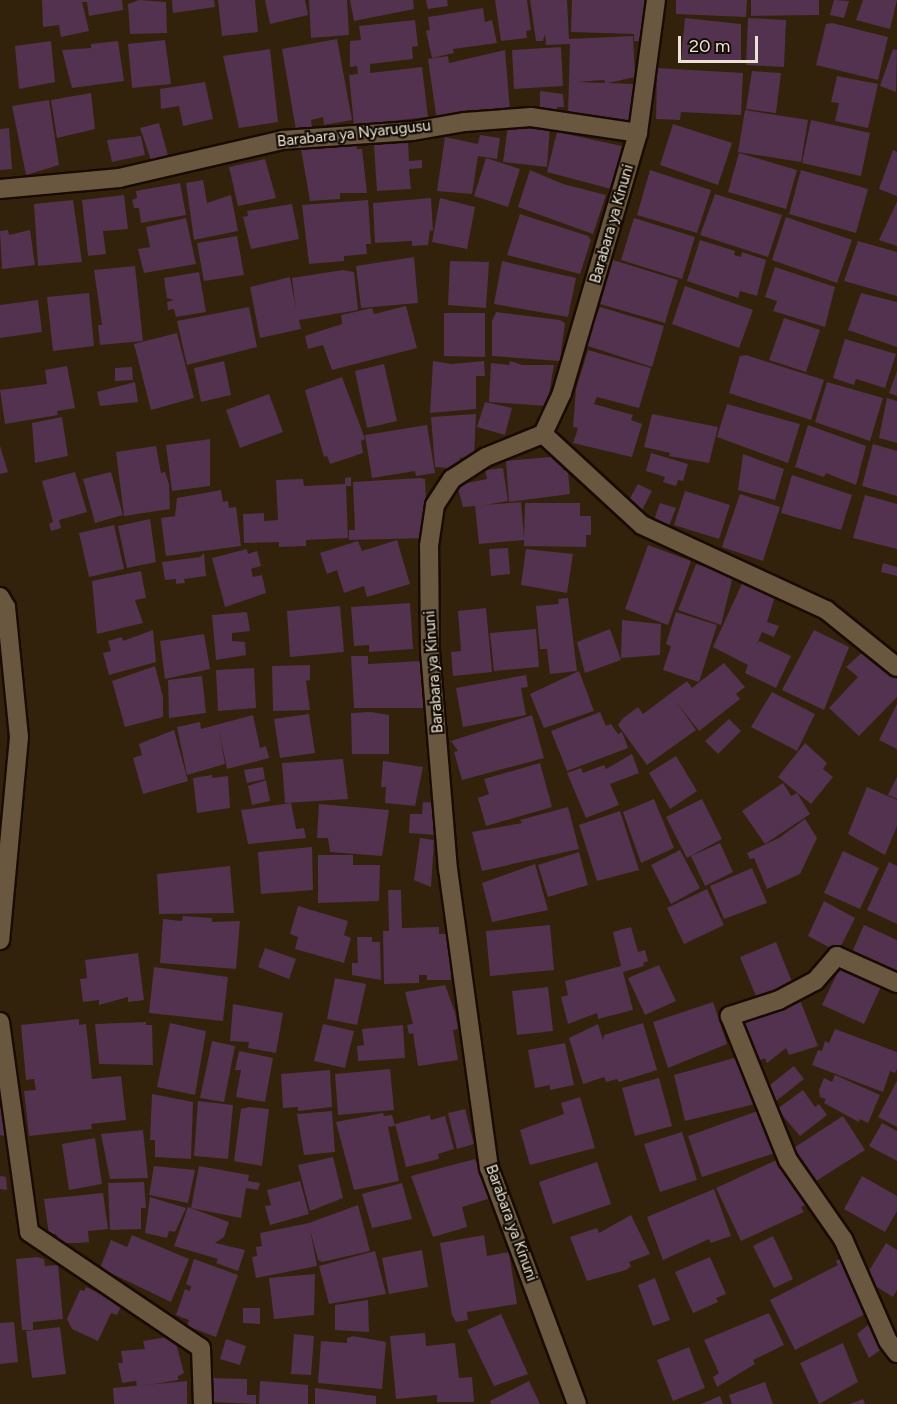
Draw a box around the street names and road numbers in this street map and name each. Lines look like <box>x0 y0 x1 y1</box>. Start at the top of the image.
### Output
street label: Barabara ya Nyarugusu <box>276 117 432 151</box>
street label: Barabara ya Kinuni <box>586 163 638 285</box>
street label: Barabara ya Kinuni <box>421 610 447 734</box>
street label: Barabara ya Kinuni <box>482 1162 540 1284</box>

